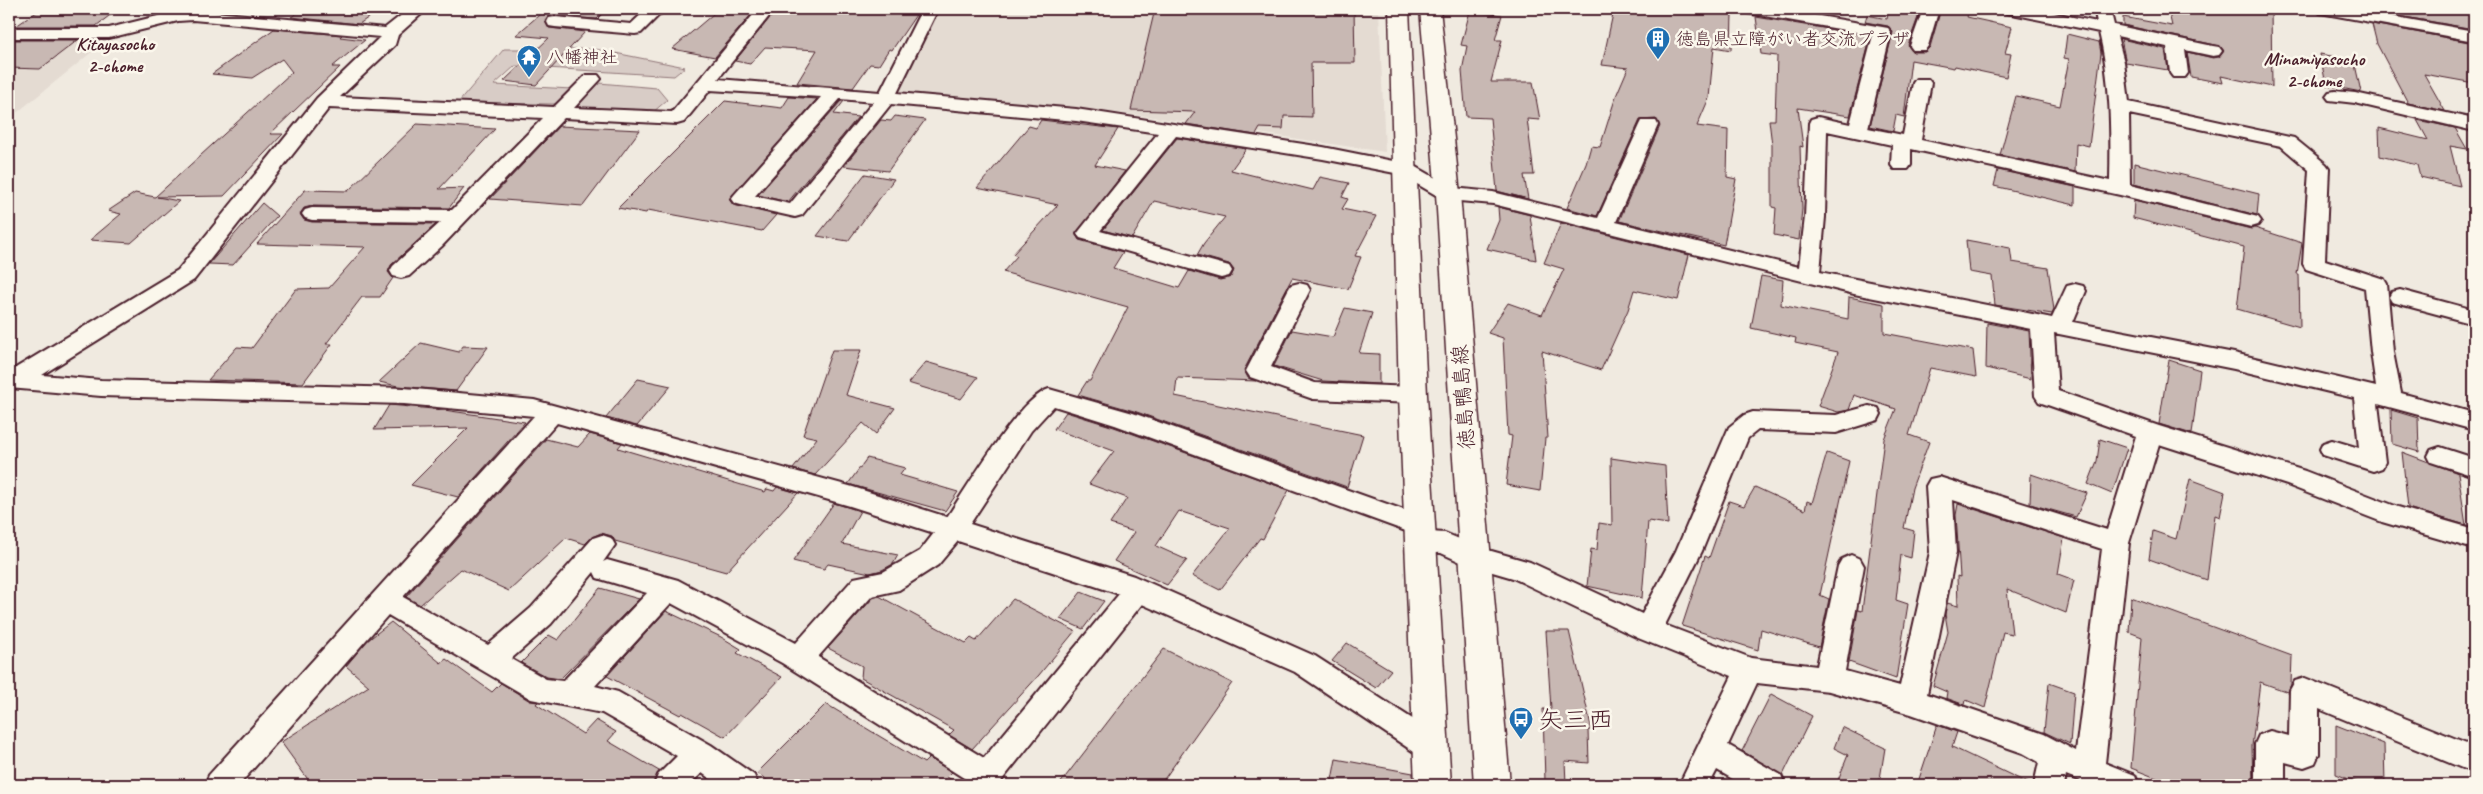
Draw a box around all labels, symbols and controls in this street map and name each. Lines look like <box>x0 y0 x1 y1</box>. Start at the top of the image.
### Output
building icon: 徳島県立障がい者交流プラザ <box>1645 26 1671 60</box>
place label: 徳島県立障がい者交流プラザ <box>1676 28 1910 50</box>
district label: Kitayasocho 2-chome <box>76 32 156 78</box>
temple icon: 八幡神社 <box>516 44 542 78</box>
place label: 八幡神社 <box>546 46 618 68</box>
district label: Minamiyasocho 2-chome <box>2264 47 2365 93</box>
street label: 徳島鴨島線 <box>1446 344 1480 450</box>
place label: 矢三西 <box>1538 704 1613 736</box>
bus stop icon: 矢三西 <box>1508 706 1534 740</box>

